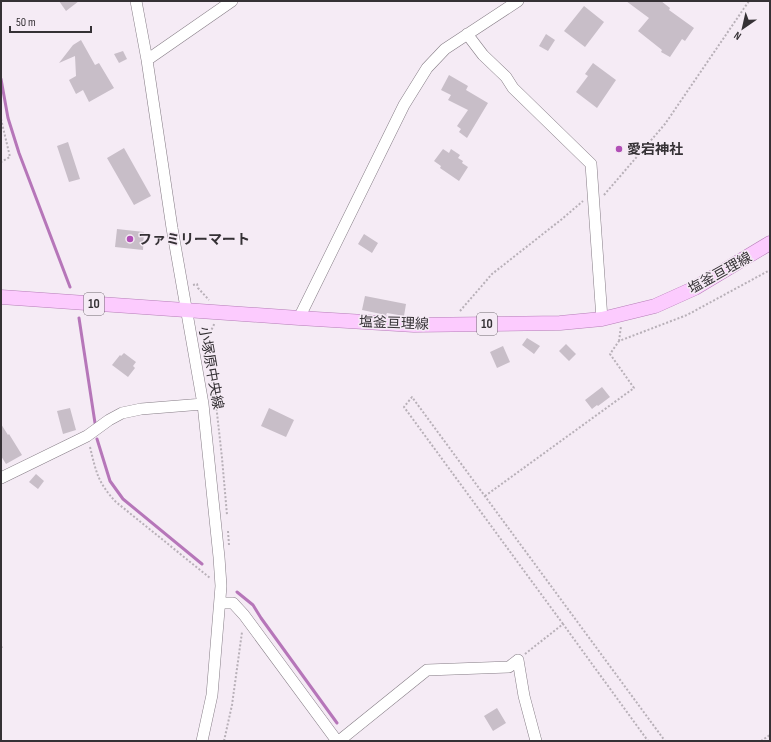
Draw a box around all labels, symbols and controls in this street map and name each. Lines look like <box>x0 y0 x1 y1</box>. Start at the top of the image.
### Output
scale bar <box>10 8 91 34</box>
north arrow <box>723 8 763 48</box>
text: 50 m <box>16 15 36 30</box>
text: N <box>732 29 744 43</box>
place label: 愛宕神社 <box>627 141 683 158</box>
marker: 愛宕神社 <box>614 144 624 154</box>
place label: ファミリーマート <box>138 231 250 248</box>
marker: ファミリーマート <box>125 234 135 244</box>
street label: 塩釜亘理線 <box>685 249 755 297</box>
road number: 10 <box>84 293 104 315</box>
street label: 塩釜亘理線 <box>359 313 429 333</box>
road number: 10 <box>477 313 497 335</box>
street label: 小塚原中央線 <box>195 325 227 411</box>

